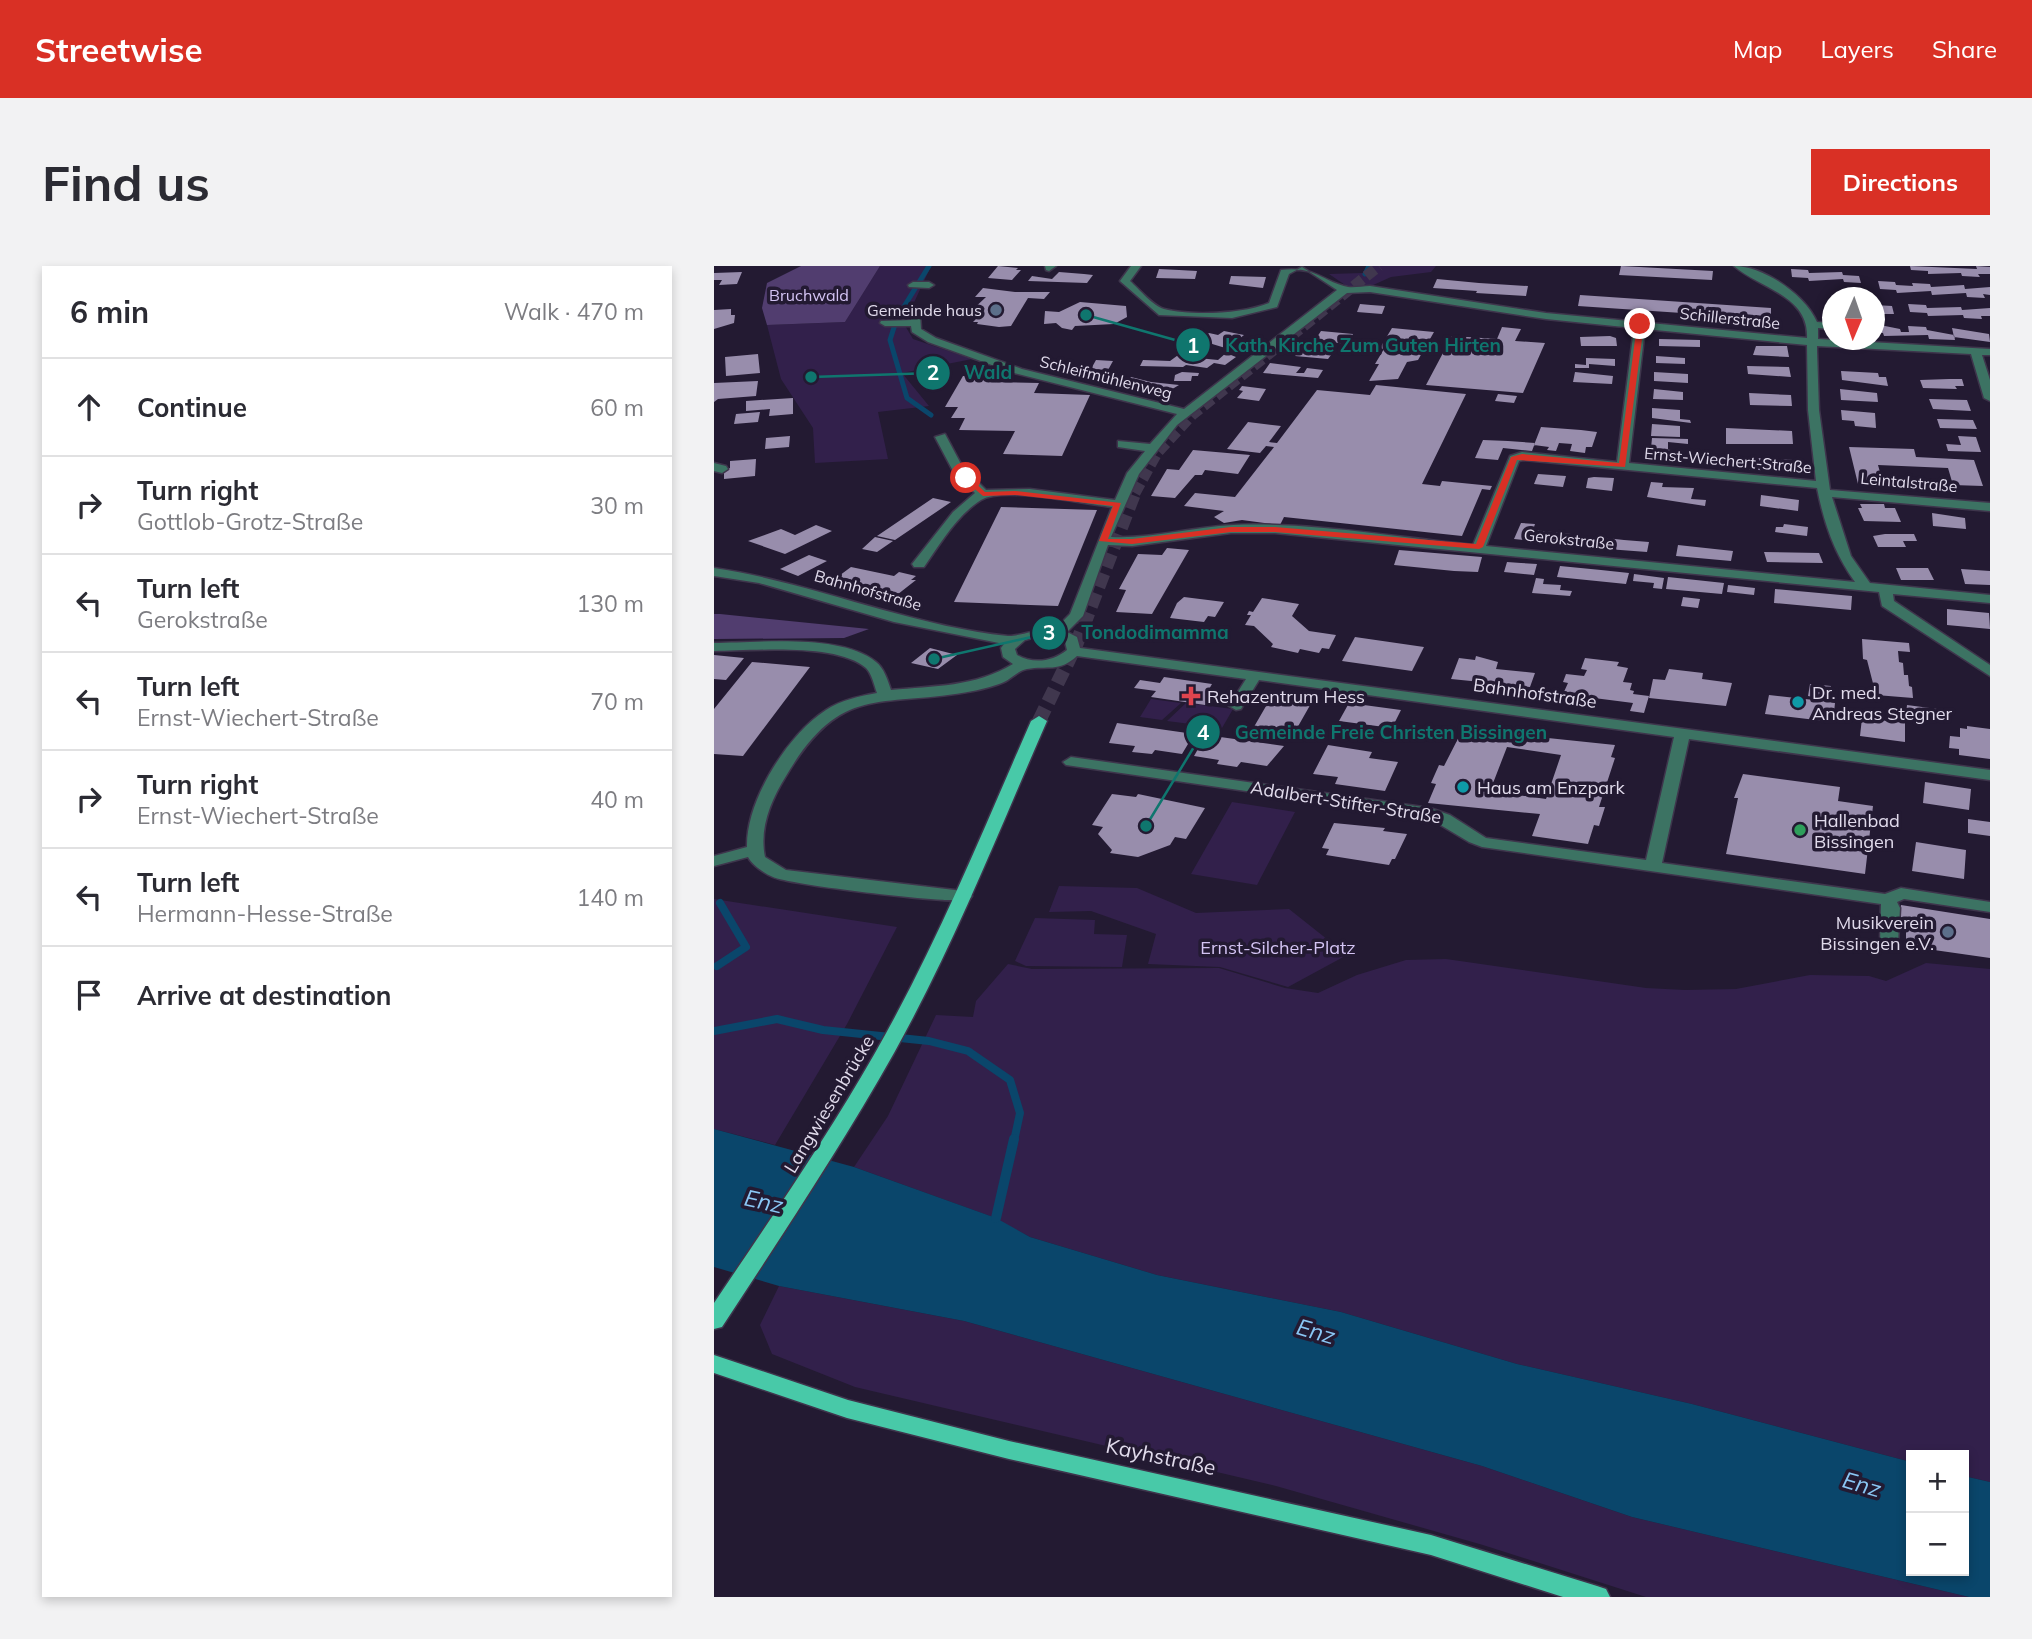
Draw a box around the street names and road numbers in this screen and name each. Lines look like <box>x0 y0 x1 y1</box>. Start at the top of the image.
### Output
street label: Schillerstraße <box>1679 303 1781 333</box>
street label: Schleifmühlenweg <box>1038 351 1174 403</box>
street label: Ernst-Wiechert-Straße <box>1643 443 1813 477</box>
street label: Leintalstraße <box>1860 468 1958 496</box>
street label: Gerokstraße <box>1523 524 1615 554</box>
street label: Bahnhofstraße <box>812 565 924 615</box>
street label: Bahnhofstraße <box>1472 673 1598 713</box>
street label: Adalbert-Stifter-Straße <box>1249 776 1443 828</box>
street label: Langwiesenbrücke <box>779 1031 879 1177</box>
street label: Kayhstraße <box>1104 1432 1218 1480</box>

